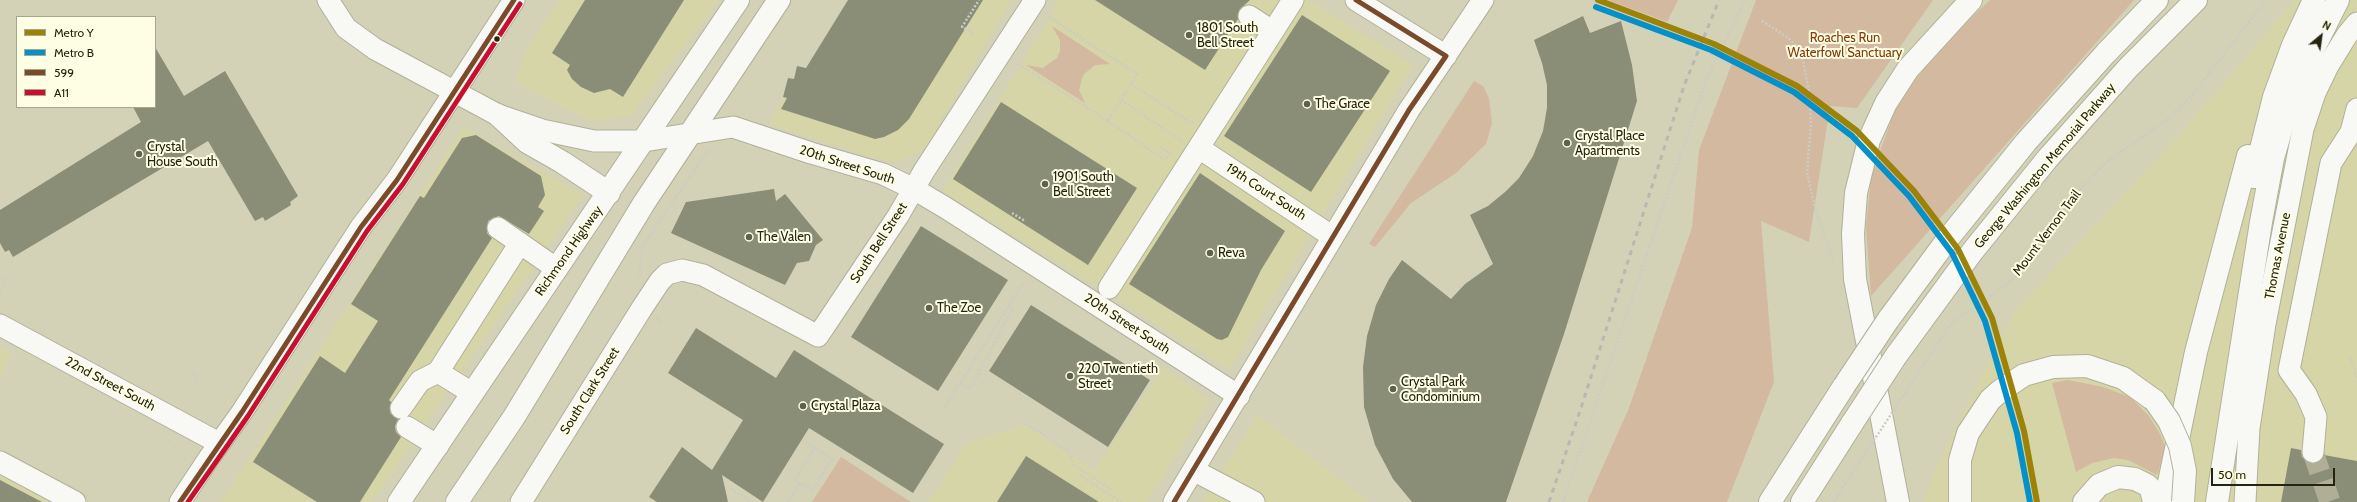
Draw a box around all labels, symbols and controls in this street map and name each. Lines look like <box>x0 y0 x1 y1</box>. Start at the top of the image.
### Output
legend <box>16 16 156 108</box>
north arrow <box>2301 16 2341 56</box>
text: N <box>2320 17 2334 34</box>
place label: 1801 South Bell Street <box>1197 20 1258 51</box>
text: Metro Y <box>54 25 94 40</box>
marker: 1801 South Bell Street <box>1184 30 1194 40</box>
park label: Roaches Run Waterfowl Sanctuary <box>1788 30 1902 61</box>
unlabelled marker <box>492 34 502 44</box>
text: Metro B <box>54 45 94 60</box>
text: 599 <box>54 65 74 80</box>
street label: George Washington Memorial Parkway <box>1971 80 2119 252</box>
text: A11 <box>54 85 69 100</box>
place label: The Grace <box>1315 96 1370 112</box>
marker: The Grace <box>1302 99 1312 109</box>
place label: Crystal Place Apartments <box>1575 128 1645 159</box>
marker: Crystal Place Apartments <box>1562 138 1572 148</box>
place label: Crystal House South <box>147 139 218 170</box>
street label: 20th Street South <box>797 142 897 188</box>
marker: Crystal House South <box>134 149 144 159</box>
street label: 19th Court South <box>1223 160 1309 224</box>
place label: 1901 South Bell Street <box>1053 169 1114 200</box>
marker: 1901 South Bell Street <box>1040 179 1050 189</box>
street label: Mount Vernon Trail <box>2010 187 2084 279</box>
street label: South Bell Street <box>847 200 911 286</box>
street label: Richmond Highway <box>532 203 606 299</box>
street label: Thomas Avenue <box>2262 211 2294 301</box>
place label: The Valen <box>757 229 811 245</box>
marker: The Valen <box>744 232 754 242</box>
place label: Reva <box>1218 245 1245 261</box>
marker: Reva <box>1205 248 1215 258</box>
street label: 20th Street South <box>1081 290 1173 358</box>
place label: The Zoe <box>937 300 981 316</box>
marker: The Zoe <box>924 303 934 313</box>
street label: South Clark Street <box>557 345 623 437</box>
street label: 22nd Street South <box>62 354 158 414</box>
place label: 220 Twentieth Street <box>1078 361 1158 392</box>
marker: 220 Twentieth Street <box>1065 371 1075 381</box>
place label: Crystal Park Condominium <box>1401 374 1480 405</box>
marker: Crystal Park Condominium <box>1388 384 1398 394</box>
place label: Crystal Plaza <box>811 398 881 414</box>
marker: Crystal Plaza <box>798 401 808 411</box>
scale bar <box>2213 460 2337 486</box>
text: 50 m <box>2218 467 2246 482</box>

